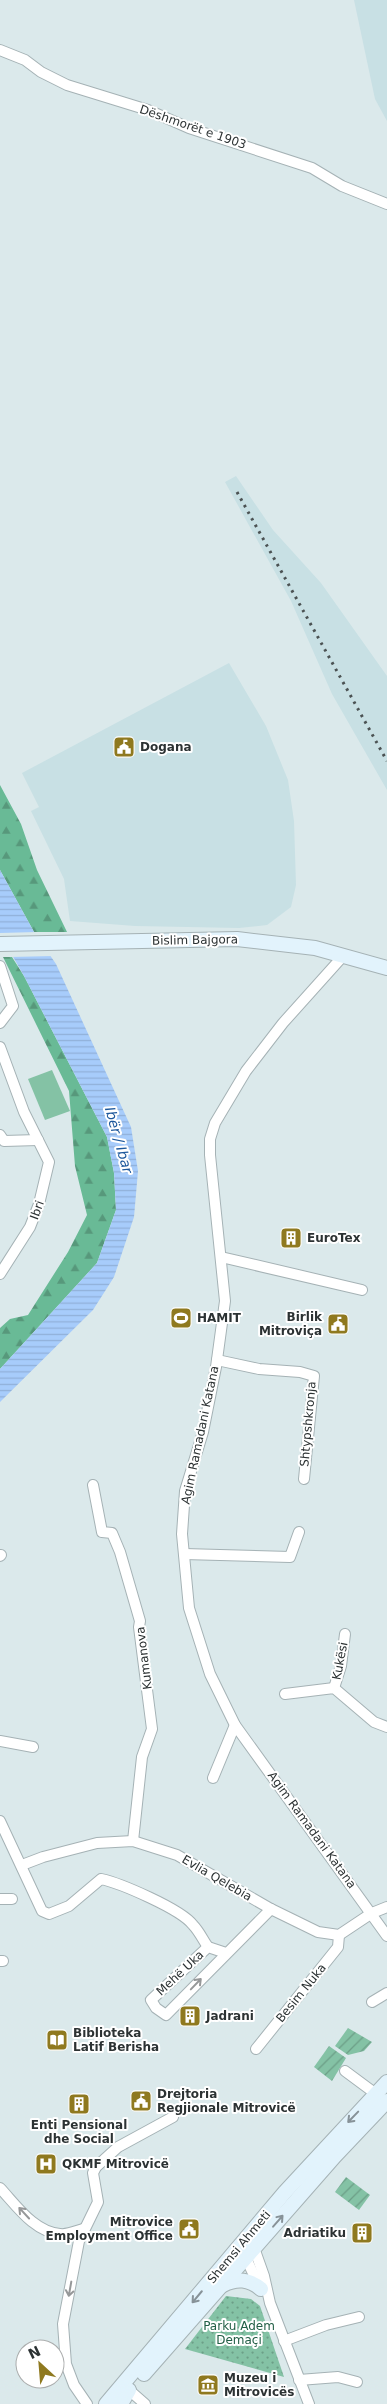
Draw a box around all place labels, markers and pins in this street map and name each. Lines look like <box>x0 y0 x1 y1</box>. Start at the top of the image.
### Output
public building icon: Dogana <box>112 735 136 759</box>
place label: Dogana <box>140 740 192 754</box>
building icon: EuroTex <box>279 1226 303 1250</box>
place label: EuroTex <box>307 1231 361 1245</box>
sports icon: HAMIT <box>169 1306 193 1330</box>
place label: Birlik Mitroviça <box>259 1310 323 1338</box>
place label: HAMIT <box>197 1311 242 1325</box>
public building icon: Birlik Mitroviça <box>326 1312 350 1336</box>
building icon: Jadrani <box>178 2004 202 2028</box>
place label: Jadrani <box>205 2009 254 2023</box>
place label: Biblioteka Latif Berisha <box>73 2026 159 2054</box>
library icon: Biblioteka Latif Berisha <box>45 2028 69 2052</box>
place label: Drejtoria Regjionale Mitrovicë <box>157 2087 296 2115</box>
public building icon: Drejtoria Regjionale Mitrovicë <box>129 2089 153 2113</box>
building icon: Enti Pensional dhe Social <box>67 2092 91 2116</box>
place label: Enti Pensional dhe Social <box>31 2118 127 2146</box>
hospital icon: QKMF Mitrovicë <box>34 2152 58 2176</box>
place label: QKMF Mitrovicë <box>62 2157 169 2171</box>
place label: Mitrovice Employment Office <box>46 2215 173 2243</box>
public building icon: Mitrovice Employment Office <box>177 2217 201 2241</box>
building icon: Adriatiku <box>350 2221 374 2245</box>
place label: Adriatiku <box>284 2226 346 2240</box>
place label: Muzeu i Mitrovicës <box>224 2371 294 2399</box>
museum icon: Muzeu i Mitrovicës <box>196 2373 220 2397</box>

